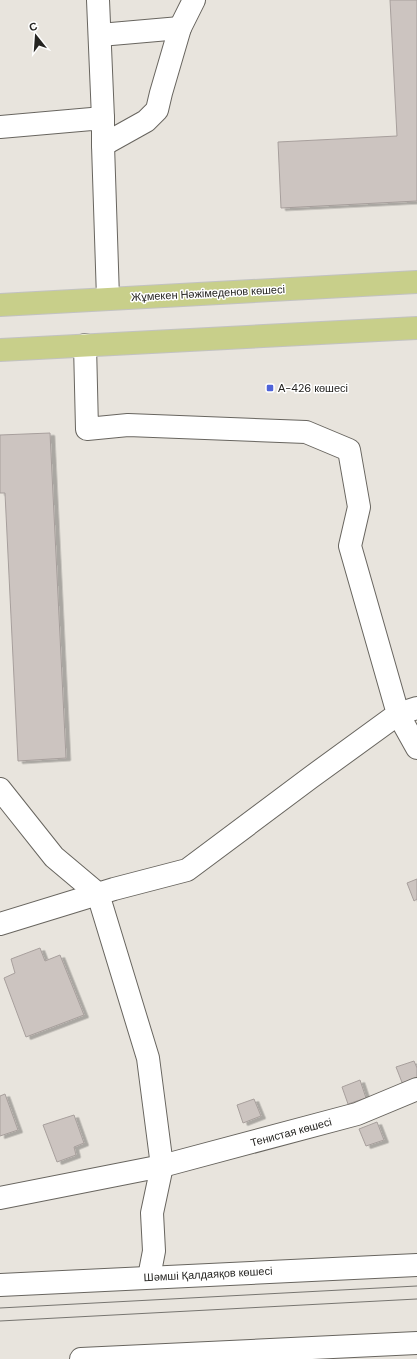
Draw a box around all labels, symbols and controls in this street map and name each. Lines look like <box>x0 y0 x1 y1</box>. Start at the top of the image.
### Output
north arrow <box>16 16 56 56</box>
text: С <box>27 19 39 34</box>
street label: Жұмекен Нәжімеденов көшесі <box>131 282 285 304</box>
place label: А-426 көшесі <box>278 381 348 395</box>
marker: А-426 көшесі <box>265 383 275 393</box>
street label: Тенистая көшесі <box>249 1114 333 1150</box>
street label: Шәмші Қалдаяқов көшесі <box>143 1264 273 1284</box>

